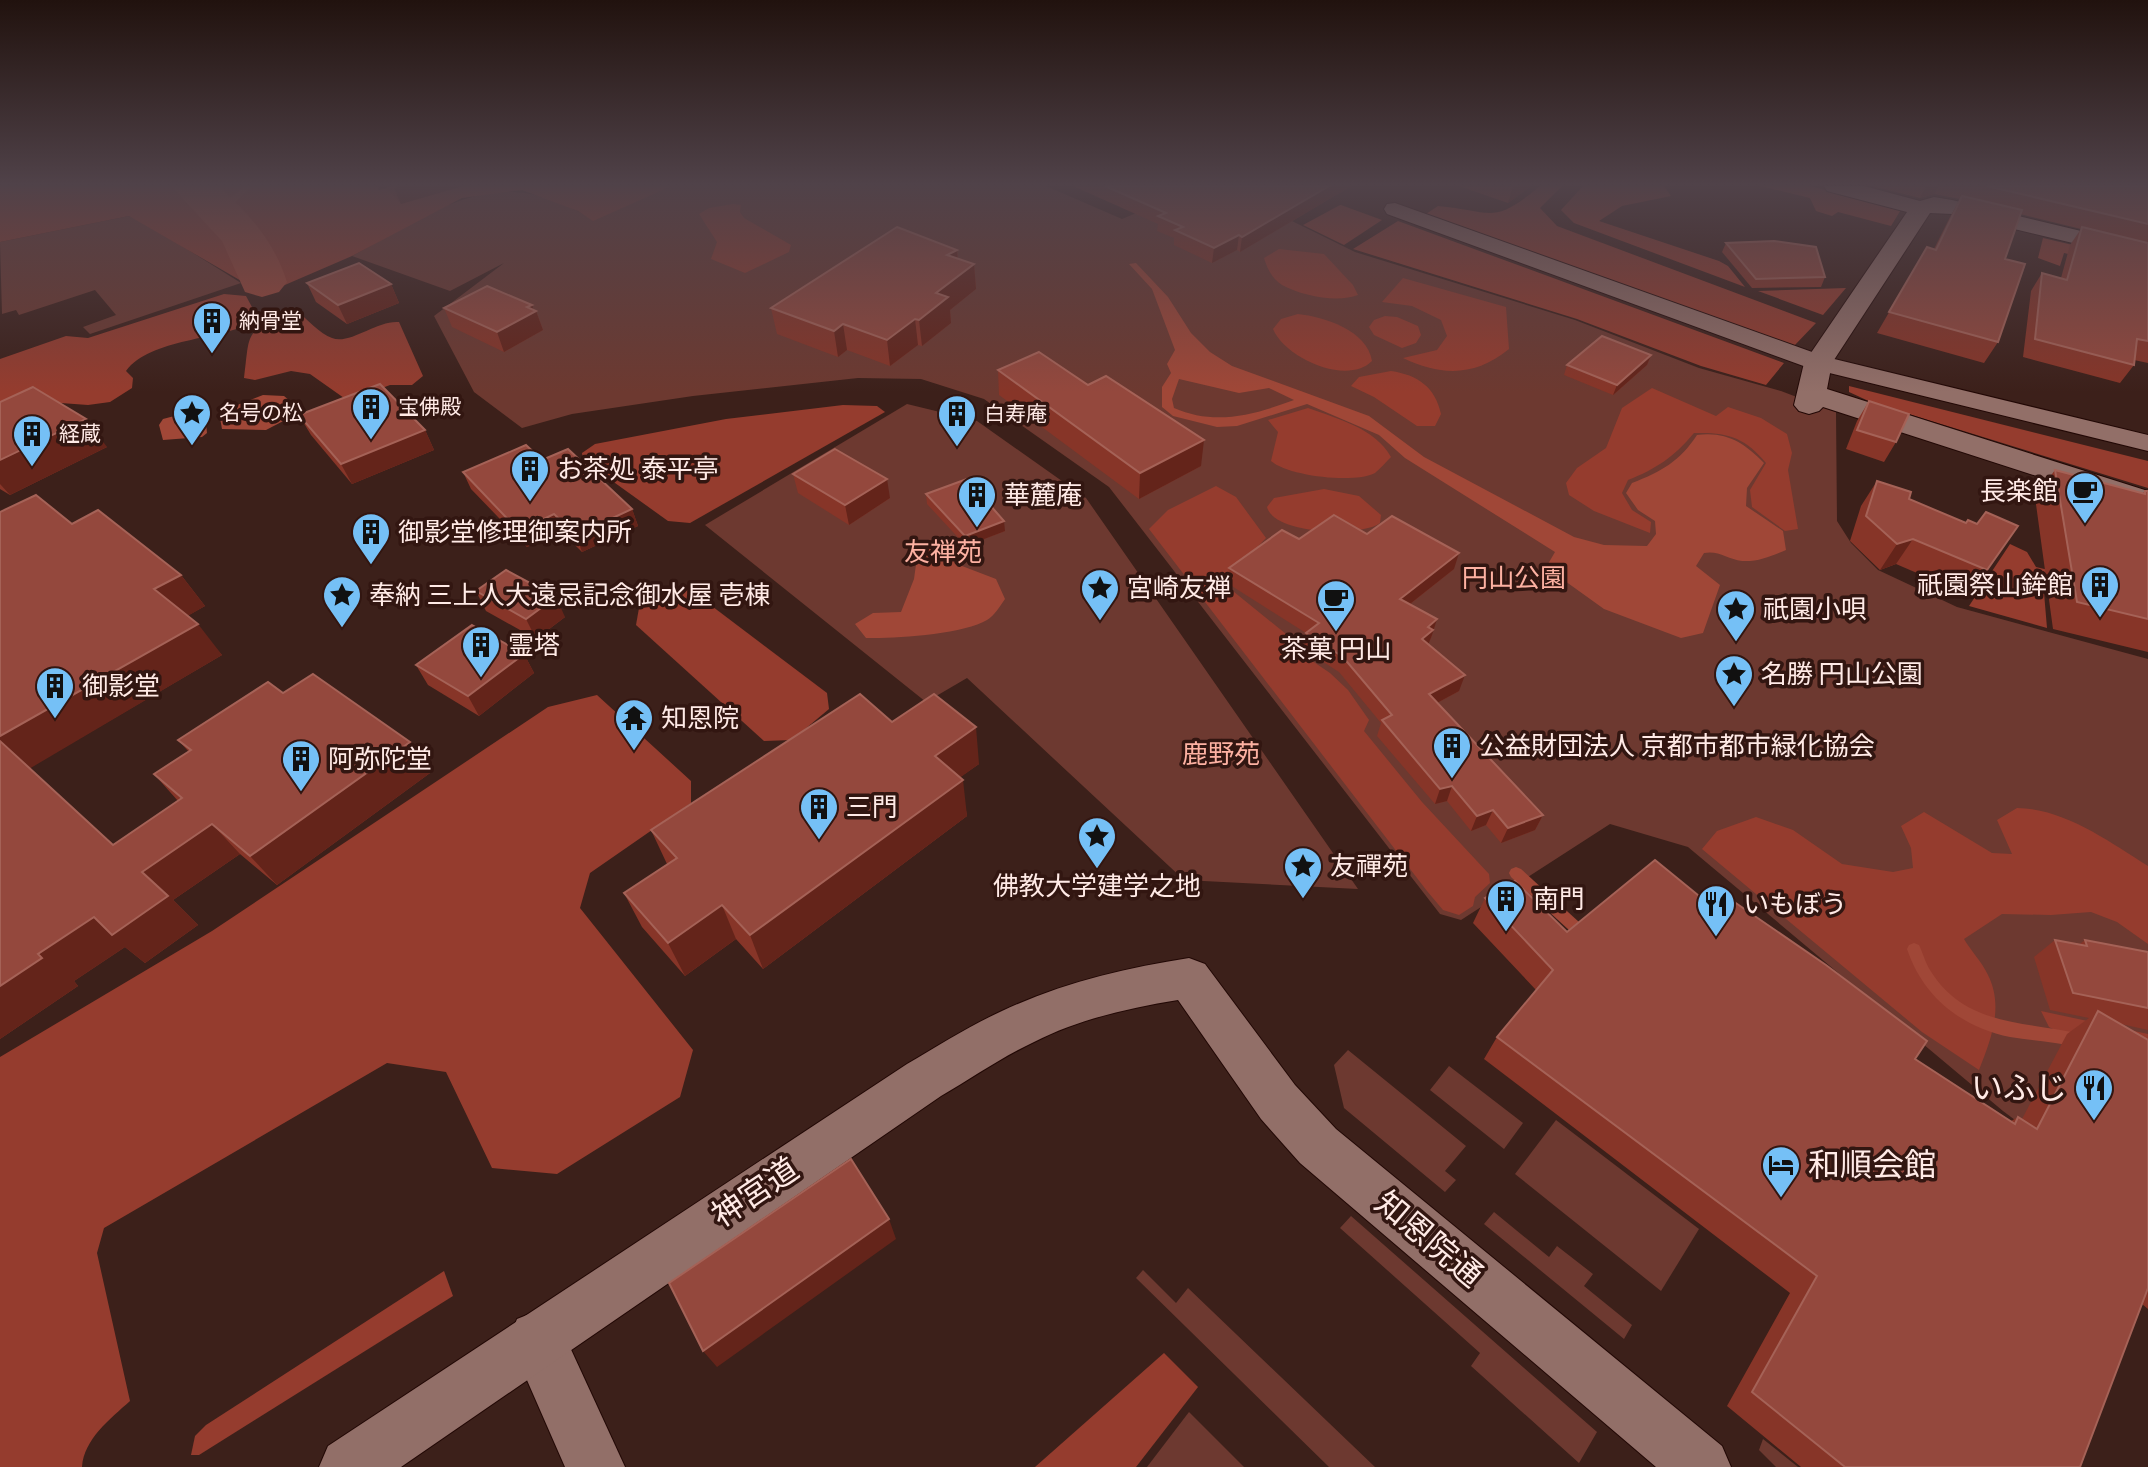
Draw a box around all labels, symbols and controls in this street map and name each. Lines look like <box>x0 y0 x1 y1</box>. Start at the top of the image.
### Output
building icon: 納骨堂 <box>191 300 233 355</box>
place label: 納骨堂 <box>239 307 302 332</box>
building icon: 宝佛殿 <box>350 386 392 441</box>
place icon: 名号の松 <box>171 392 213 447</box>
place label: 宝佛殿 <box>398 393 461 418</box>
building icon: 白寿庵 <box>936 393 978 448</box>
place label: 名号の松 <box>219 399 303 424</box>
place label: 白寿庵 <box>984 400 1047 425</box>
building icon: 経蔵 <box>11 413 53 468</box>
place label: 経蔵 <box>59 420 101 445</box>
building icon: お茶処 泰平亭 <box>509 448 551 503</box>
place label: お茶処 泰平亭 <box>557 452 719 483</box>
cafe icon: 長楽館 <box>2064 470 2106 525</box>
building icon: 華麓庵 <box>956 474 998 529</box>
place label: 長楽館 <box>1980 474 2058 505</box>
place label: 華麓庵 <box>1004 478 1082 509</box>
building icon: 御影堂修理御案内所 <box>350 511 392 566</box>
place label: 御影堂修理御案内所 <box>398 515 632 546</box>
park label: 友禅苑 <box>904 535 982 566</box>
park label: 円山公園 <box>1462 561 1566 592</box>
building icon: 祇園祭山鉾館 <box>2079 564 2121 619</box>
place icon: 宮崎友禅 <box>1079 567 1121 622</box>
place label: 祇園祭山鉾館 <box>1917 568 2073 599</box>
place label: 宮崎友禅 <box>1127 571 1231 602</box>
place icon: 奉納 三上人大遠忌記念御水屋 壱棟 <box>321 574 363 629</box>
place label: 奉納 三上人大遠忌記念御水屋 壱棟 <box>369 578 771 609</box>
cafe icon: 茶菓 円山 <box>1315 578 1357 633</box>
place icon: 祇園小唄 <box>1715 588 1757 643</box>
place label: 祇園小唄 <box>1763 592 1867 623</box>
building icon: 霊塔 <box>460 624 502 679</box>
place label: 霊塔 <box>508 628 560 659</box>
place label: 茶菓 円山 <box>1281 632 1391 663</box>
place icon: 名勝 円山公園 <box>1713 653 1755 708</box>
place label: 名勝 円山公園 <box>1761 657 1923 688</box>
building icon: 御影堂 <box>34 665 76 720</box>
place label: 御影堂 <box>82 669 160 700</box>
temple icon: 知恩院 <box>613 697 655 752</box>
place label: 知恩院 <box>661 701 739 732</box>
building icon: 公益財団法人 京都市都市緑化協会 <box>1431 725 1473 780</box>
place label: 公益財団法人 京都市都市緑化協会 <box>1479 729 1875 760</box>
park label: 鹿野苑 <box>1182 737 1260 768</box>
building icon: 阿弥陀堂 <box>280 738 322 793</box>
place label: 阿弥陀堂 <box>328 742 432 773</box>
building icon: 三門 <box>798 786 840 841</box>
place label: 三門 <box>846 790 898 821</box>
place icon: 佛教大学建学之地 <box>1076 815 1118 870</box>
place icon: 友禪苑 <box>1282 845 1324 900</box>
place label: 友禪苑 <box>1330 849 1408 880</box>
place label: 佛教大学建学之地 <box>993 869 1201 900</box>
building icon: 南門 <box>1485 878 1527 933</box>
place label: 南門 <box>1533 882 1585 913</box>
restaurant icon: いもぼう <box>1695 883 1737 938</box>
place label: いもぼう <box>1743 887 1847 918</box>
place label: いふじ <box>1971 1067 2067 1105</box>
restaurant icon: いふじ <box>2073 1067 2115 1122</box>
hotel icon: 和順会館 <box>1760 1144 1802 1199</box>
place label: 和順会館 <box>1808 1144 1936 1182</box>
street label: 神宮道 <box>703 1148 804 1233</box>
street label: 知恩院通 <box>1369 1182 1492 1293</box>

